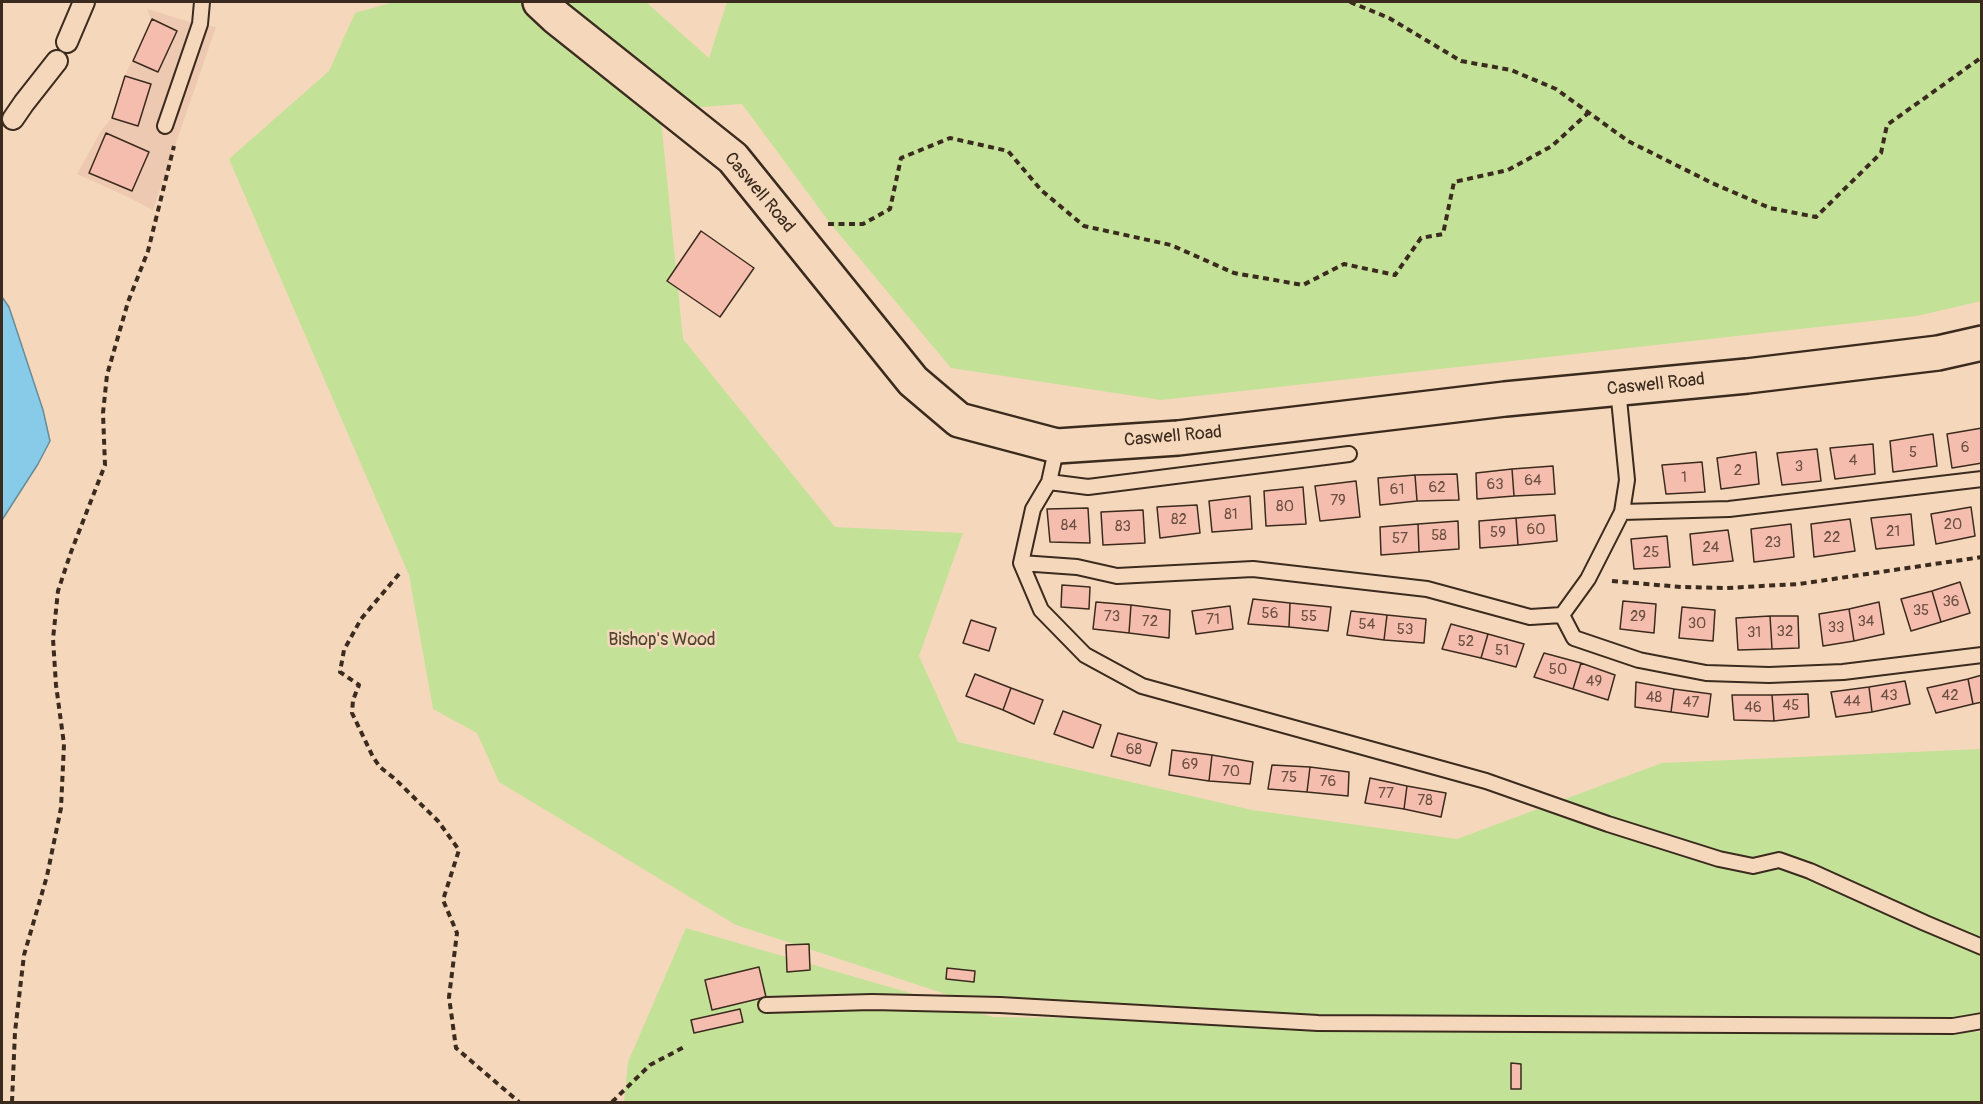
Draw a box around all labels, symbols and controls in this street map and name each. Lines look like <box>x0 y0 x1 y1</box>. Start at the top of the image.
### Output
street label: Caswell Road <box>719 148 799 238</box>
street label: Caswell Road <box>1606 369 1706 401</box>
street label: Caswell Road <box>1123 422 1223 452</box>
house number: 6 <box>1961 439 1969 457</box>
house number: 5 <box>1909 444 1917 462</box>
house number: 4 <box>1849 452 1857 470</box>
house number: 3 <box>1795 458 1803 476</box>
house number: 2 <box>1734 462 1742 480</box>
house number: 1 <box>1681 469 1687 487</box>
house number: 64 <box>1524 472 1542 490</box>
house number: 63 <box>1486 476 1504 494</box>
house number: 62 <box>1428 479 1446 497</box>
house number: 61 <box>1390 481 1404 499</box>
house number: 79 <box>1330 492 1346 510</box>
house number: 80 <box>1276 498 1294 516</box>
house number: 81 <box>1224 506 1238 524</box>
house number: 82 <box>1171 511 1187 529</box>
house number: 20 <box>1944 516 1962 534</box>
house number: 84 <box>1061 517 1077 535</box>
house number: 83 <box>1115 518 1131 536</box>
house number: 60 <box>1527 521 1545 539</box>
house number: 21 <box>1886 523 1900 541</box>
house number: 59 <box>1490 524 1506 542</box>
house number: 58 <box>1431 527 1447 545</box>
house number: 22 <box>1824 529 1840 547</box>
house number: 57 <box>1392 530 1408 548</box>
house number: 23 <box>1765 534 1781 552</box>
house number: 24 <box>1702 539 1720 557</box>
house number: 25 <box>1643 544 1659 562</box>
house number: 36 <box>1942 593 1960 611</box>
house number: 35 <box>1913 602 1929 620</box>
house number: 56 <box>1262 605 1278 623</box>
house number: 73 <box>1104 608 1120 626</box>
house number: 55 <box>1301 608 1317 626</box>
house number: 29 <box>1630 608 1646 626</box>
house number: 71 <box>1206 611 1220 629</box>
house number: 72 <box>1142 613 1158 631</box>
house number: 34 <box>1857 613 1875 631</box>
house number: 30 <box>1688 615 1706 633</box>
house number: 54 <box>1359 616 1375 634</box>
house number: 33 <box>1828 619 1844 637</box>
house number: 53 <box>1397 621 1413 639</box>
house number: 32 <box>1777 623 1793 641</box>
house number: 31 <box>1747 624 1761 642</box>
park label: Bishop's Wood <box>608 629 716 651</box>
house number: 52 <box>1458 633 1474 651</box>
house number: 51 <box>1495 642 1509 660</box>
house number: 50 <box>1549 661 1567 679</box>
house number: 49 <box>1586 673 1602 691</box>
house number: 43 <box>1880 687 1898 705</box>
house number: 42 <box>1941 687 1959 705</box>
house number: 48 <box>1646 689 1662 707</box>
house number: 44 <box>1843 693 1861 711</box>
house number: 47 <box>1683 694 1699 712</box>
house number: 45 <box>1783 697 1799 715</box>
house number: 46 <box>1744 699 1762 717</box>
house number: 68 <box>1126 741 1142 759</box>
house number: 69 <box>1182 756 1198 774</box>
house number: 70 <box>1222 763 1240 781</box>
house number: 75 <box>1281 769 1297 787</box>
house number: 76 <box>1320 773 1336 791</box>
house number: 77 <box>1378 785 1394 803</box>
house number: 78 <box>1417 792 1433 810</box>

